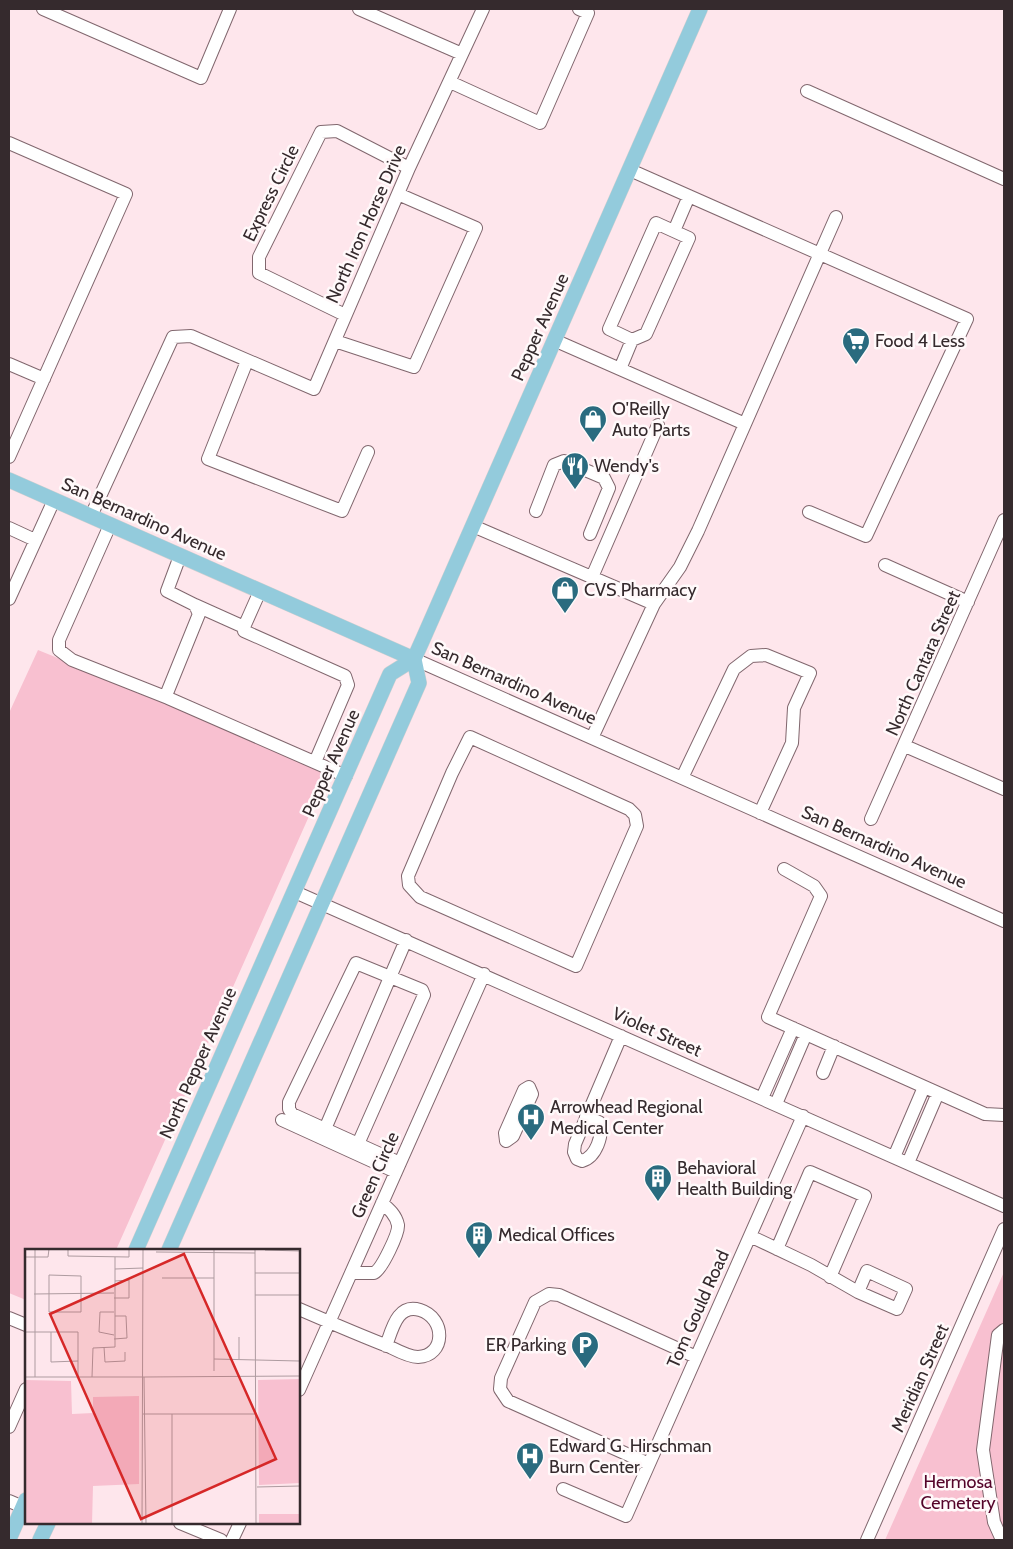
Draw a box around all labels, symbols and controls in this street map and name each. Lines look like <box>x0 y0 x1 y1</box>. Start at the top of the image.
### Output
street label: Express Circle <box>238 141 304 245</box>
street label: North Iron Horse Drive <box>321 141 411 307</box>
street label: Pepper Avenue <box>506 270 574 384</box>
supermarket icon: Food 4 Less <box>841 326 871 365</box>
place label: Food 4 Less <box>875 330 965 352</box>
place label: O'Reilly Auto Parts <box>612 398 690 441</box>
shop icon: O'Reilly Auto Parts <box>578 404 608 443</box>
restaurant icon: Wendy's <box>560 451 590 490</box>
place label: Wendy's <box>594 455 659 477</box>
street label: San Bernardino Avenue <box>58 473 230 565</box>
shop icon: CVS Pharmacy <box>550 575 580 614</box>
place label: CVS Pharmacy <box>584 579 697 601</box>
street label: North Cantara Street <box>881 587 965 739</box>
street label: San Bernardino Avenue <box>428 637 600 729</box>
street label: Pepper Avenue <box>297 706 365 820</box>
street label: San Bernardino Avenue <box>798 801 970 893</box>
street label: North Pepper Avenue <box>155 984 241 1142</box>
street label: Violet Street <box>609 1003 705 1061</box>
place label: Arrowhead Regional Medical Center <box>550 1096 703 1139</box>
hospital icon: Arrowhead Regional Medical Center <box>516 1102 546 1141</box>
street label: Green Circle <box>346 1128 404 1222</box>
place label: Behavioral Health Building <box>677 1157 793 1200</box>
building icon: Behavioral Health Building <box>643 1163 673 1202</box>
building icon: Medical Offices <box>464 1220 494 1259</box>
place label: Medical Offices <box>498 1224 615 1246</box>
street label: Tom Gould Road <box>662 1247 734 1371</box>
inset map <box>25 1249 300 1524</box>
street label: Meridian Street <box>886 1321 954 1435</box>
parking icon: ER Parking <box>570 1330 600 1369</box>
place label: ER Parking <box>486 1334 567 1356</box>
place label: Edward G. Hirschman Burn Center <box>549 1435 712 1478</box>
hospital icon: Edward G. Hirschman Burn Center <box>515 1441 545 1480</box>
park label: Hermosa Cemetery <box>920 1471 996 1514</box>

